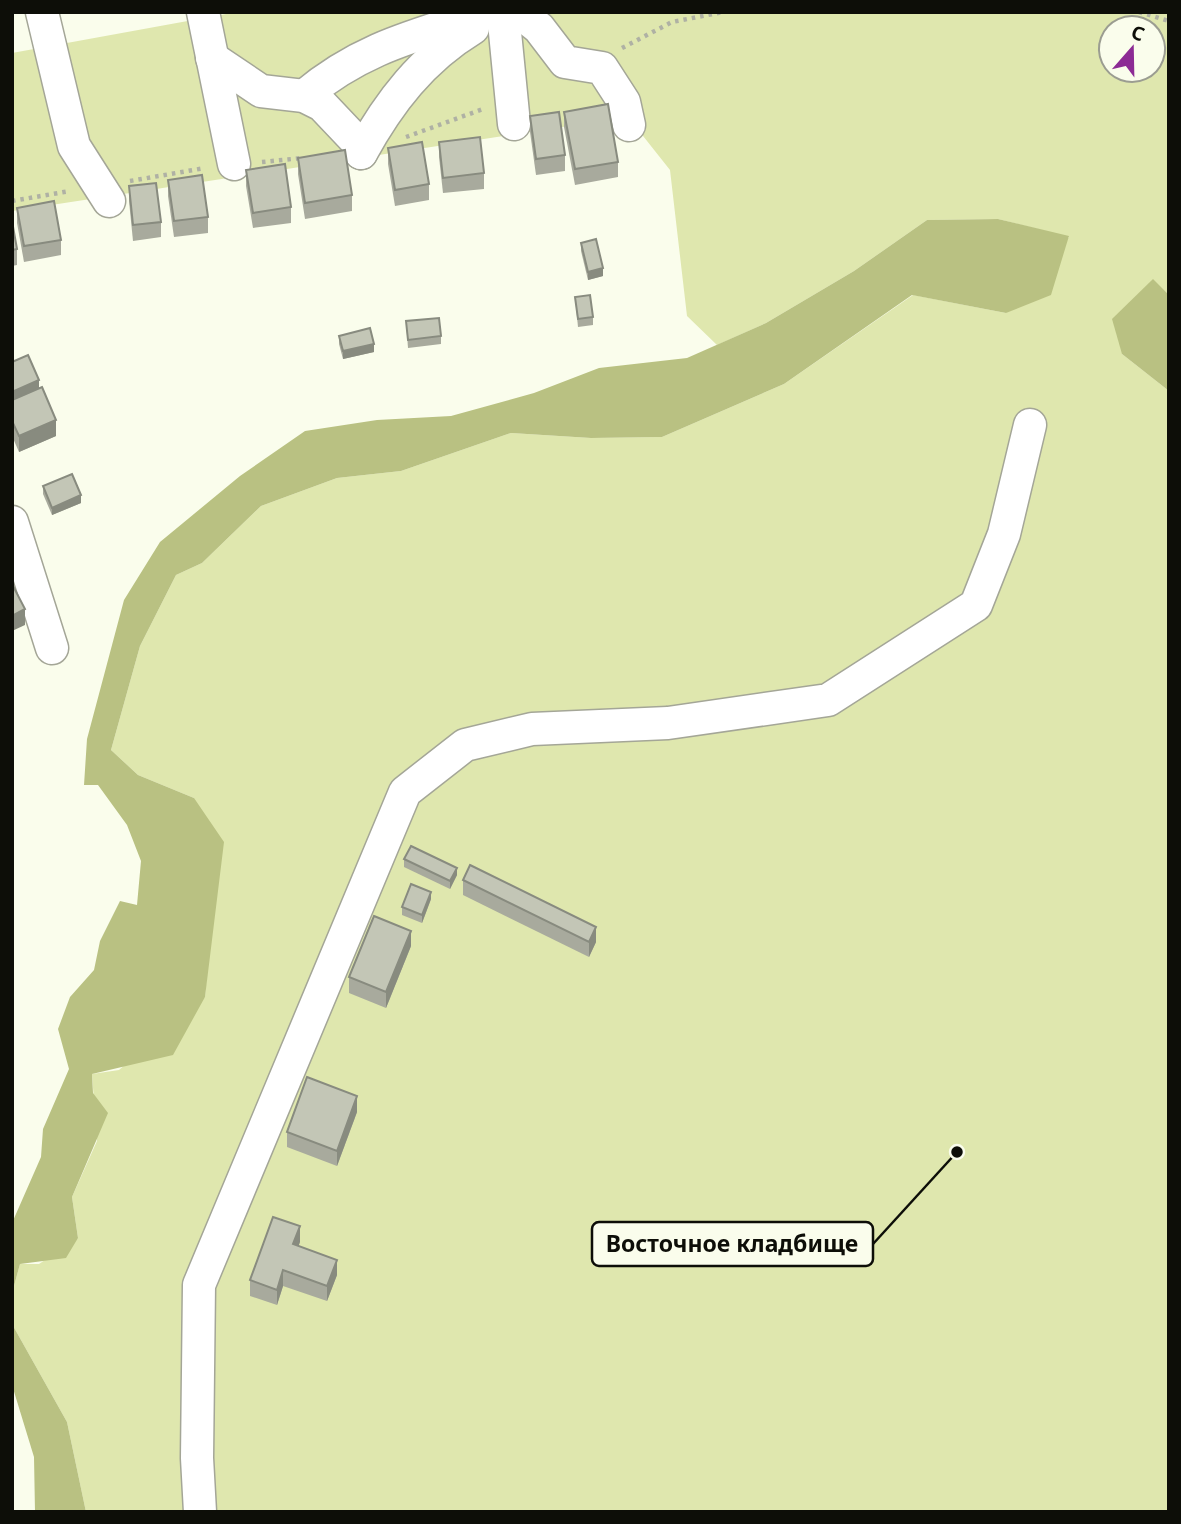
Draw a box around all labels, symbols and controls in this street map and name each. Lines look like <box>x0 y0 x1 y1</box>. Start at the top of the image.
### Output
north arrow <box>1097 14 1167 84</box>
text: С <box>1128 19 1148 47</box>
callout: Восточное кладбище <box>592 1222 873 1266</box>
text: Восточное кладбище <box>606 1227 858 1259</box>

